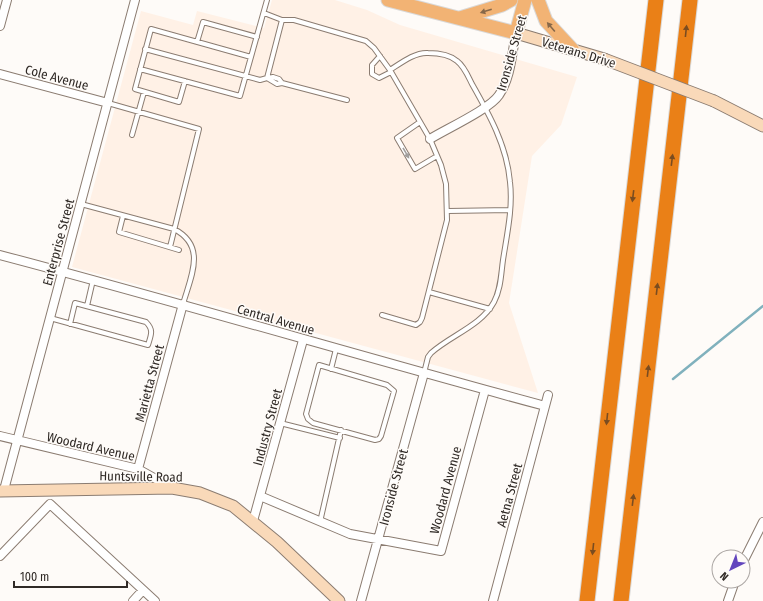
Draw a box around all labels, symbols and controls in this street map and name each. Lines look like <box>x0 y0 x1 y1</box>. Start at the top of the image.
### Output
one-way arrow <box>479 8 491 14</box>
street label: Ironside Street <box>493 13 530 93</box>
one-way arrow <box>546 22 555 32</box>
one-way arrow <box>683 25 689 37</box>
street label: Veterans Drive <box>540 34 618 71</box>
street label: Cole Avenue <box>23 62 90 93</box>
one-way arrow <box>402 147 409 159</box>
one-way arrow <box>668 154 675 166</box>
one-way arrow <box>630 190 636 202</box>
street label: Enterprise Street <box>40 196 78 287</box>
one-way arrow <box>654 283 660 295</box>
street label: Central Avenue <box>235 301 316 338</box>
street label: Marietta Street <box>132 342 167 424</box>
one-way arrow <box>644 365 651 377</box>
street label: Industry Street <box>250 386 285 467</box>
one-way arrow <box>604 413 610 425</box>
street label: Woodard Avenue <box>45 429 136 464</box>
street label: Woodard Avenue <box>427 445 464 535</box>
street label: Ironside Street <box>376 447 411 527</box>
street label: Aetna Street <box>494 461 525 529</box>
street label: Huntsville Road <box>99 468 183 485</box>
one-way arrow <box>630 494 636 506</box>
one-way arrow <box>589 543 596 555</box>
north arrow <box>711 549 751 589</box>
scale bar <box>14 563 127 589</box>
text: N <box>718 569 731 583</box>
text: 100 m <box>20 570 49 584</box>

